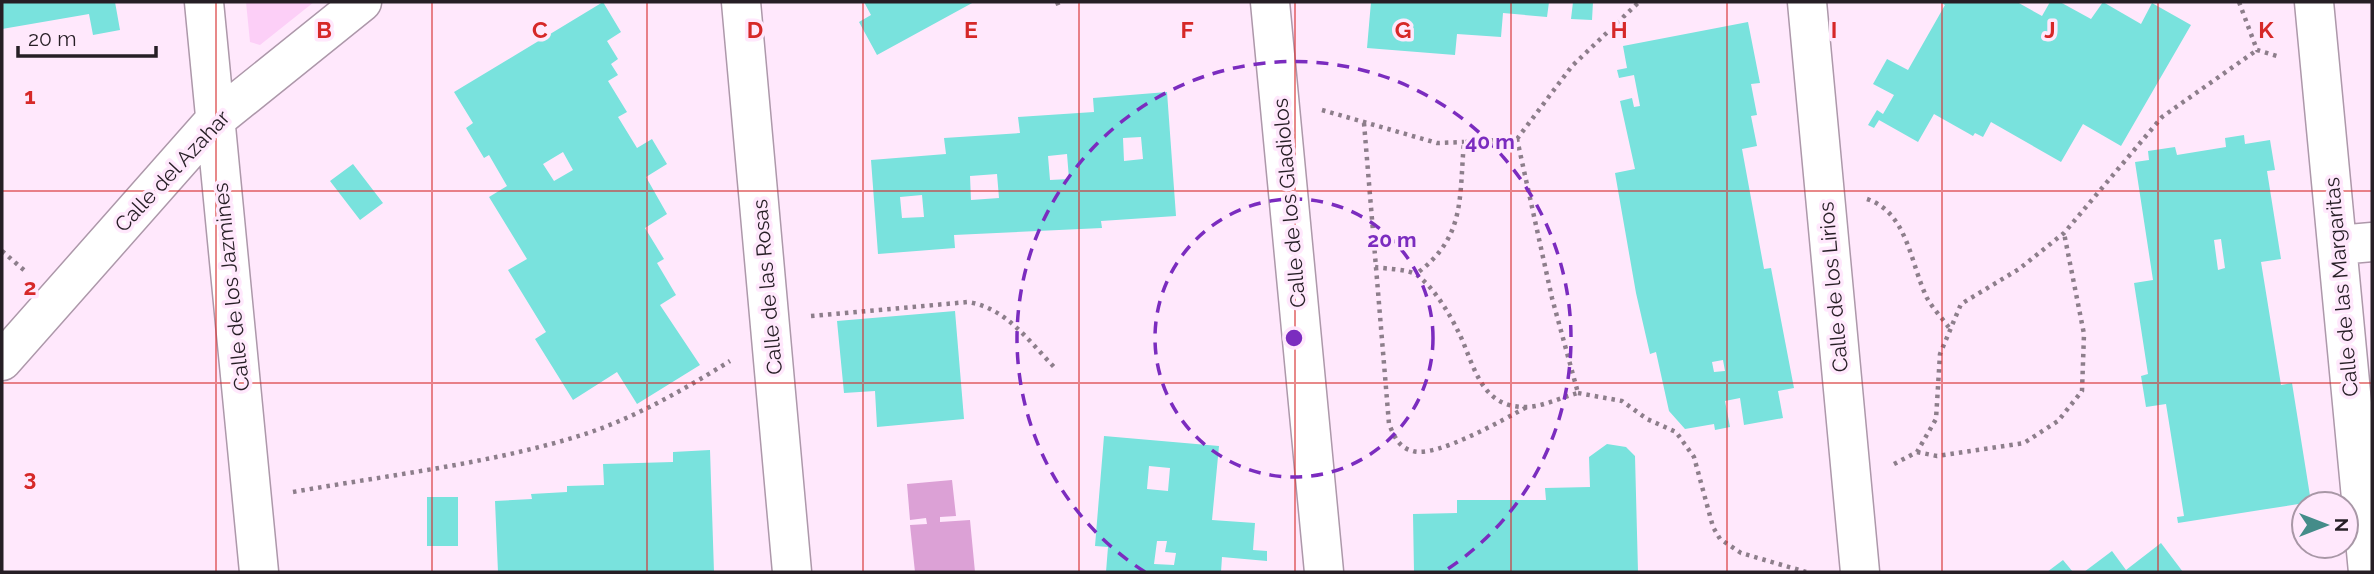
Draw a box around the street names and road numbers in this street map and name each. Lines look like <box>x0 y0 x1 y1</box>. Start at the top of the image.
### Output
street label: Calle de los Gladiolos <box>1267 97 1311 309</box>
street label: Calle del Azahar <box>109 105 235 237</box>
street label: Calle de las Margaritas <box>2319 176 2363 398</box>
street label: Calle de los Jazmines <box>208 182 254 392</box>
street label: Calle de las Rosas <box>747 198 787 376</box>
street label: Calle de los Lirios <box>1813 201 1853 373</box>

